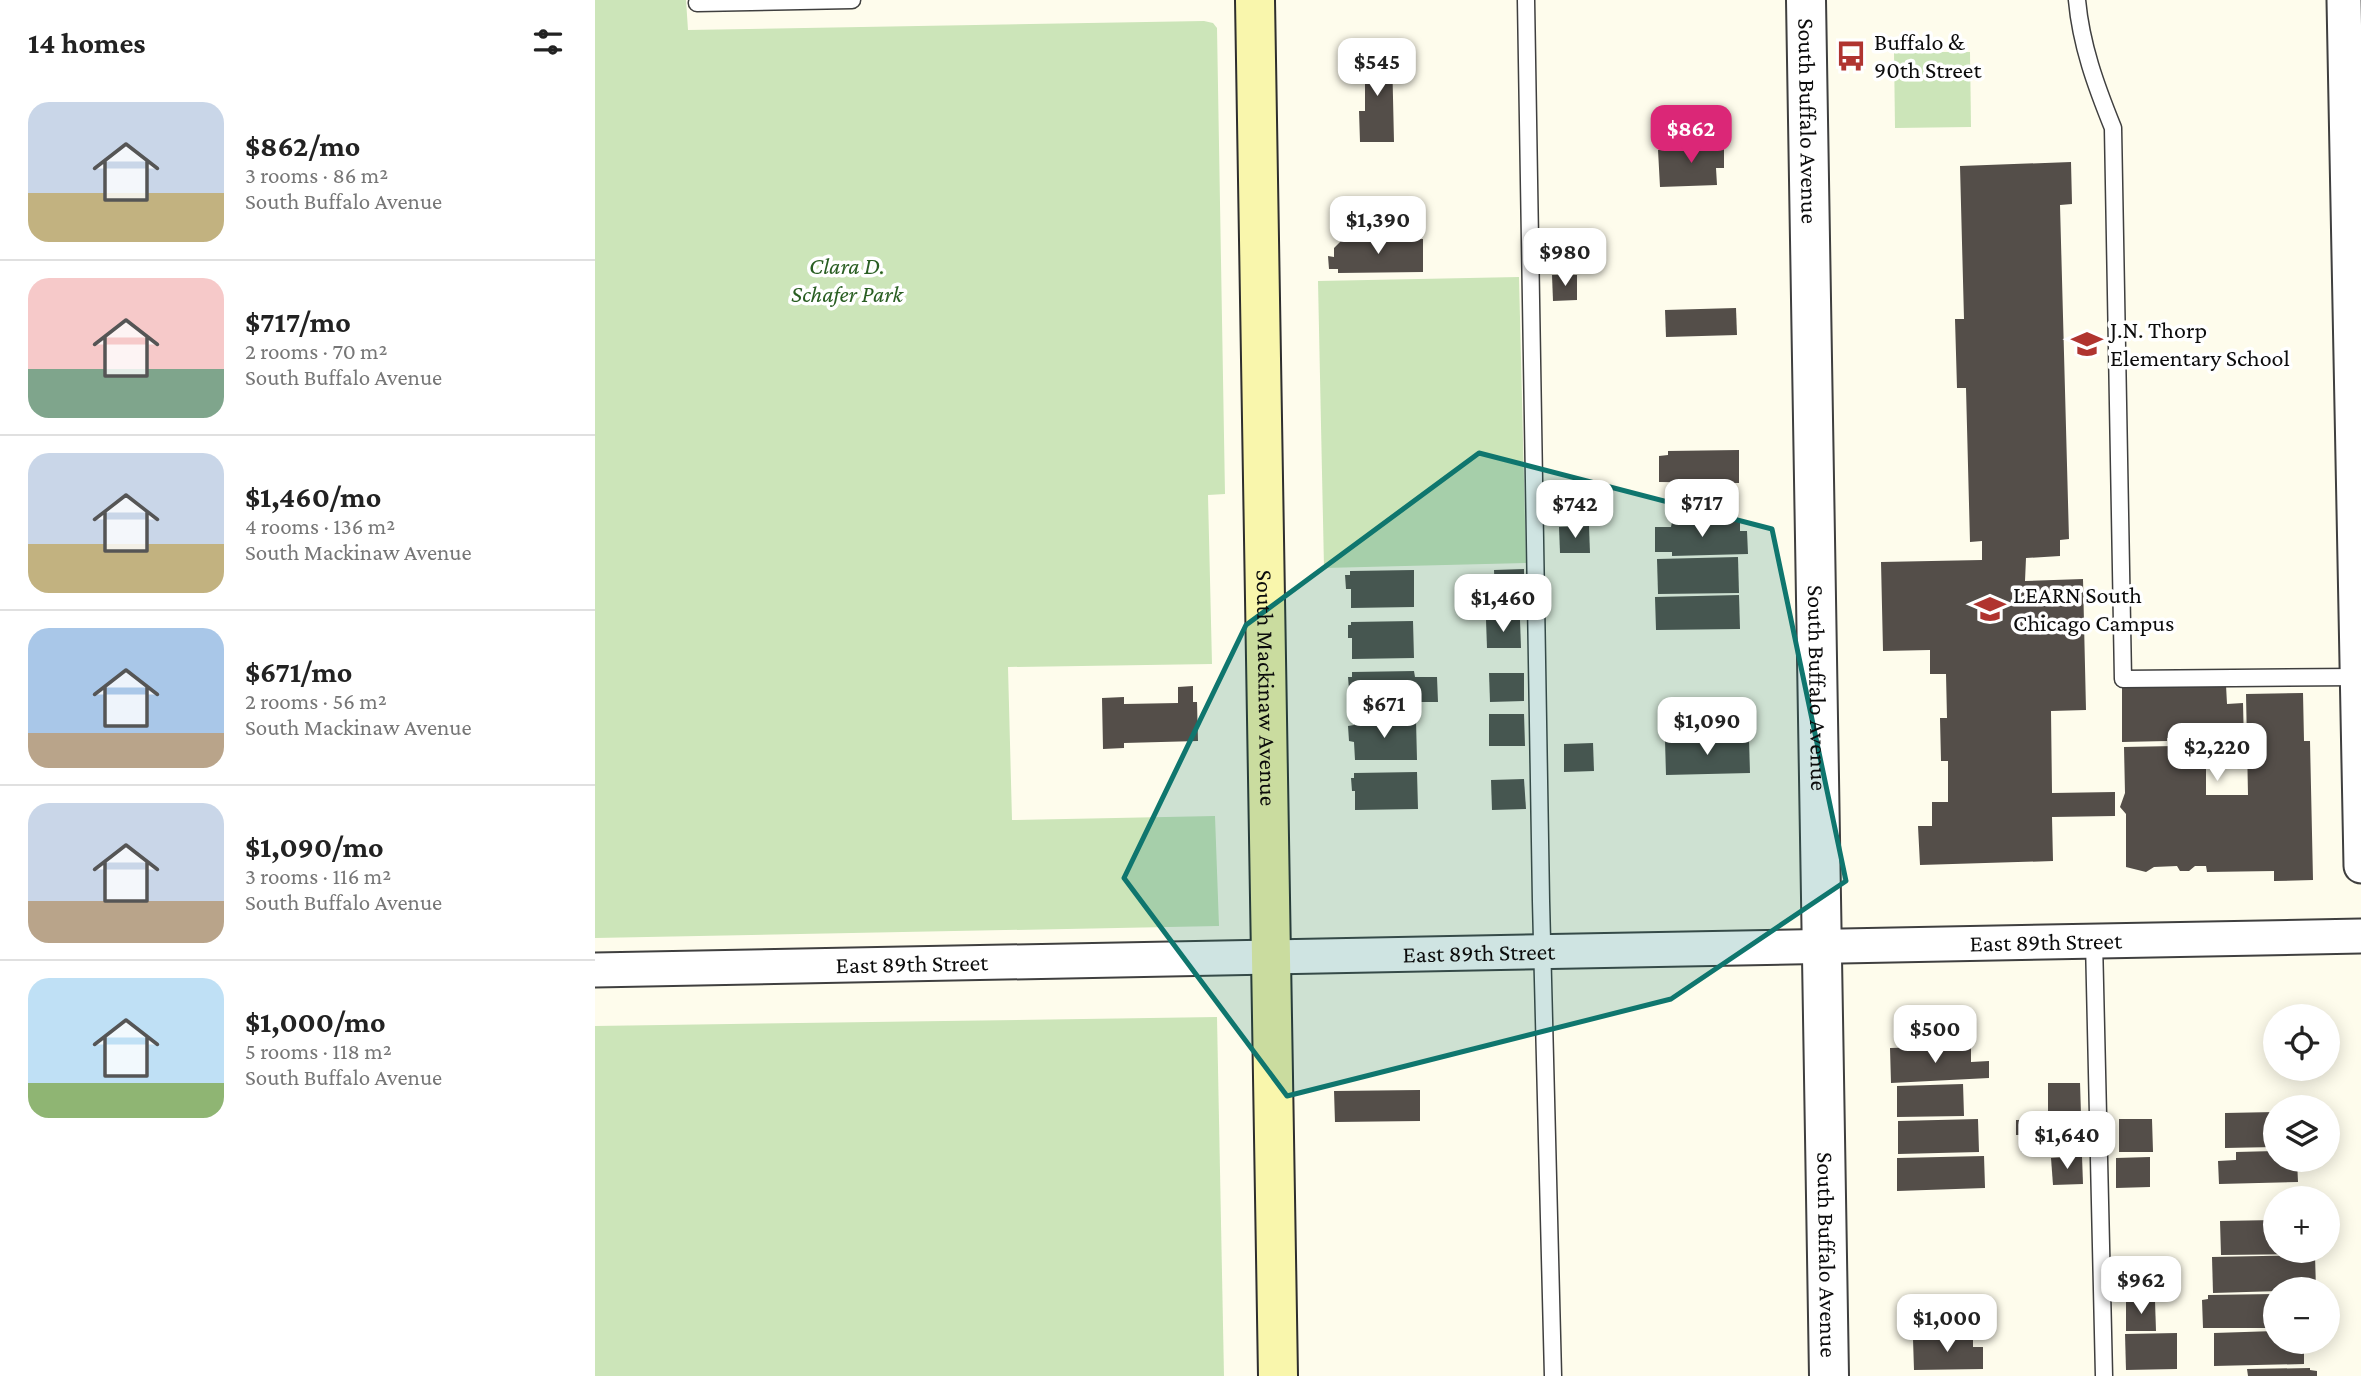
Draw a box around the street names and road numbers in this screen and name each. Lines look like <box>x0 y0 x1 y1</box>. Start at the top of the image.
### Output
street label: South Buffalo Avenue <box>1793 18 1824 224</box>
street label: South Mackinaw Avenue <box>1252 569 1282 806</box>
street label: South Buffalo Avenue <box>1803 585 1833 791</box>
street label: East 89th Street <box>1969 927 2123 957</box>
street label: East 89th Street <box>1402 937 1556 967</box>
street label: East 89th Street <box>835 948 989 978</box>
street label: South Buffalo Avenue <box>1812 1152 1843 1358</box>

